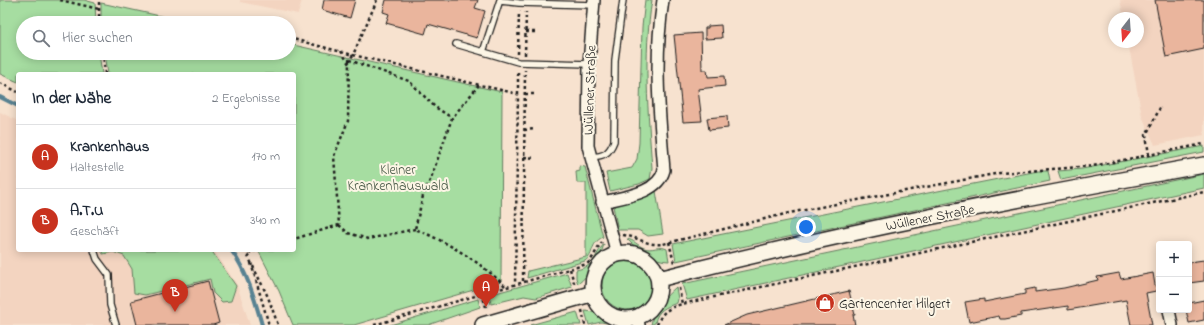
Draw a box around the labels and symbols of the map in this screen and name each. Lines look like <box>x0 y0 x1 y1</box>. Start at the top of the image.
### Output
north arrow <box>1108 12 1144 48</box>
street label: Wüllener Straße <box>578 44 603 135</box>
park label: Kleiner Krankenhauswald <box>347 160 449 197</box>
street label: Wüllener Straße <box>884 199 977 237</box>
your location <box>796 217 816 237</box>
pin: A <box>473 274 499 307</box>
pin: B <box>162 279 188 312</box>
shop icon: Gartencenter Hilgert <box>814 292 836 314</box>
place label: Gartencenter Hilgert <box>839 294 951 316</box>

